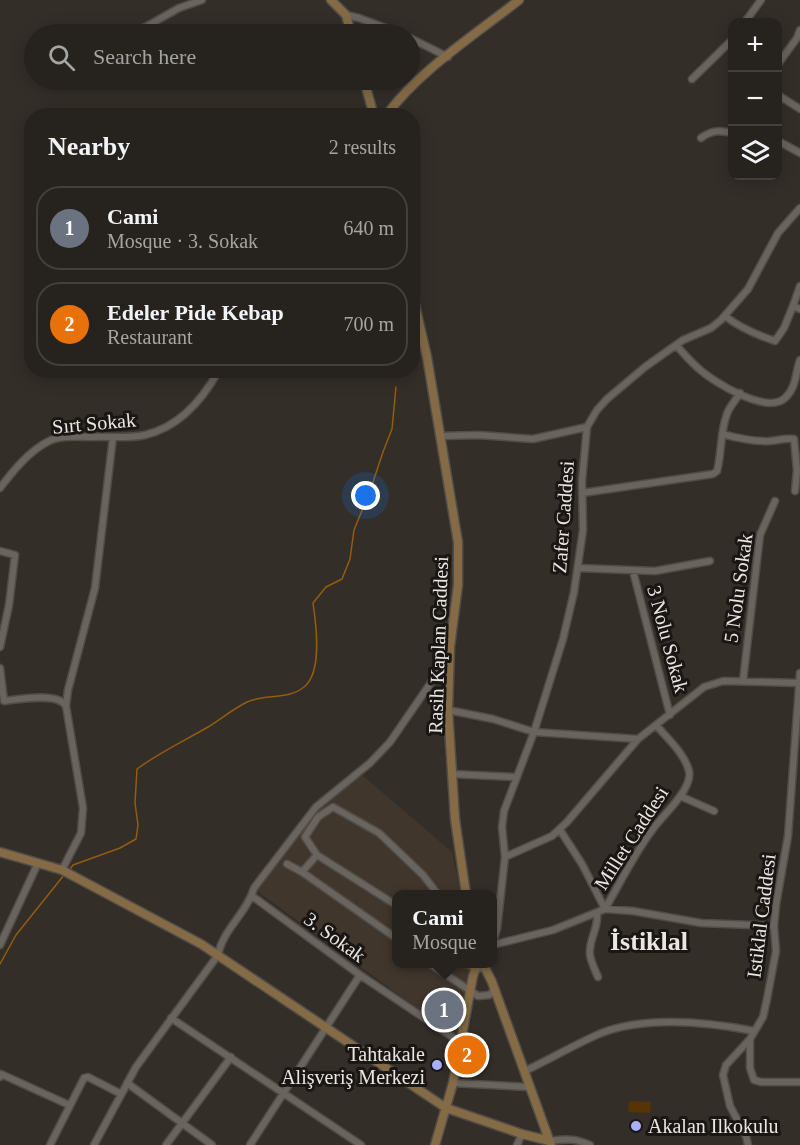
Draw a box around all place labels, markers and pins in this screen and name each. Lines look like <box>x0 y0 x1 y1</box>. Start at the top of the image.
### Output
pin: 1 <box>424 988 464 1032</box>
pin: 2 <box>448 1032 486 1078</box>
place label: Tahtakale Alişveriş Merkezi <box>281 1043 425 1089</box>
marker: Tahtakale Alişveriş Merkezi <box>430 1058 444 1072</box>
place label: Akalan Ilkokulu <box>648 1115 779 1137</box>
marker: Akalan Ilkokulu <box>629 1119 643 1133</box>

